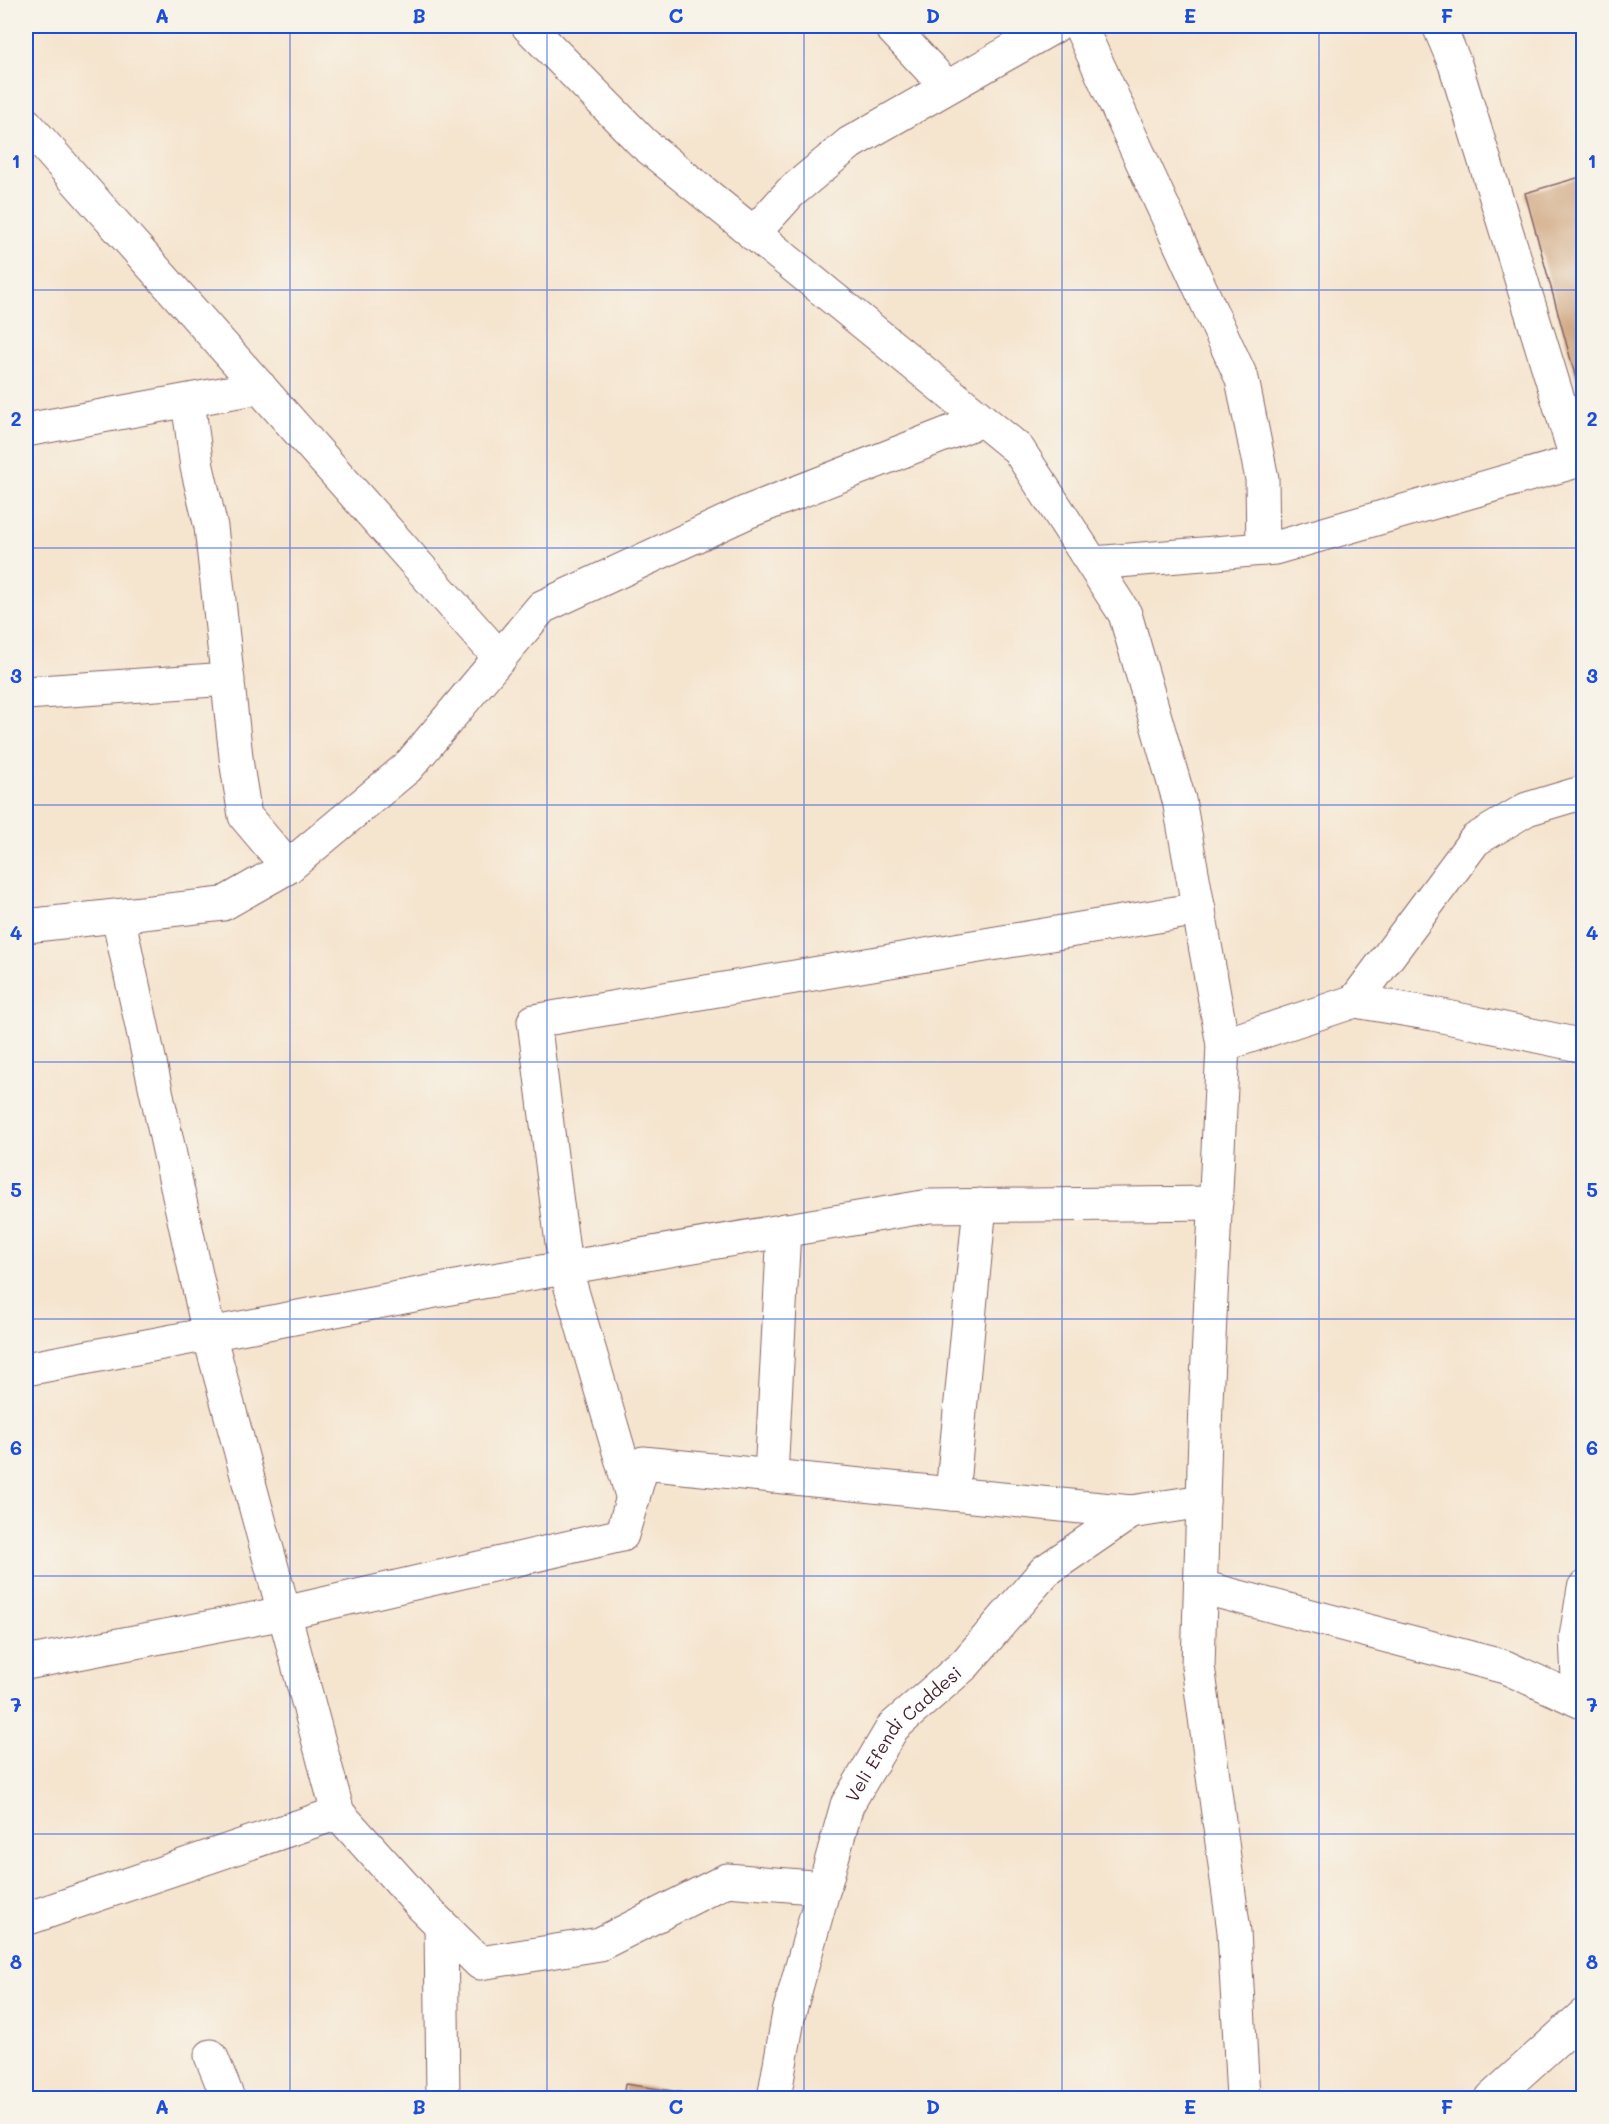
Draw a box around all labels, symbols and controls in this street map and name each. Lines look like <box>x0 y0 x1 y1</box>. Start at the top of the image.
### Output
text: A <box>155 2 169 28</box>
text: B <box>412 2 426 28</box>
text: C <box>669 2 684 28</box>
text: D <box>926 2 940 28</box>
text: E <box>1184 2 1196 28</box>
text: F <box>1441 2 1454 28</box>
text: 1 <box>12 147 20 173</box>
text: 1 <box>1588 147 1596 173</box>
text: 2 <box>10 405 22 431</box>
text: 2 <box>1586 405 1598 431</box>
text: 3 <box>10 662 22 688</box>
text: 3 <box>1586 662 1598 688</box>
text: 4 <box>10 919 23 945</box>
text: 4 <box>1586 919 1599 945</box>
text: 5 <box>10 1176 22 1202</box>
text: 5 <box>1586 1176 1598 1202</box>
text: 6 <box>10 1434 22 1460</box>
text: 6 <box>1586 1434 1598 1460</box>
street label: Veli Efendi Caddesi <box>840 1661 967 1806</box>
text: 7 <box>10 1691 22 1717</box>
text: 7 <box>1586 1691 1598 1717</box>
text: 8 <box>10 1948 22 1974</box>
text: 8 <box>1586 1948 1598 1974</box>
text: A <box>155 2093 169 2119</box>
text: B <box>412 2093 426 2119</box>
text: C <box>669 2093 684 2119</box>
text: D <box>926 2093 940 2119</box>
text: E <box>1184 2093 1196 2119</box>
text: F <box>1441 2093 1454 2119</box>

